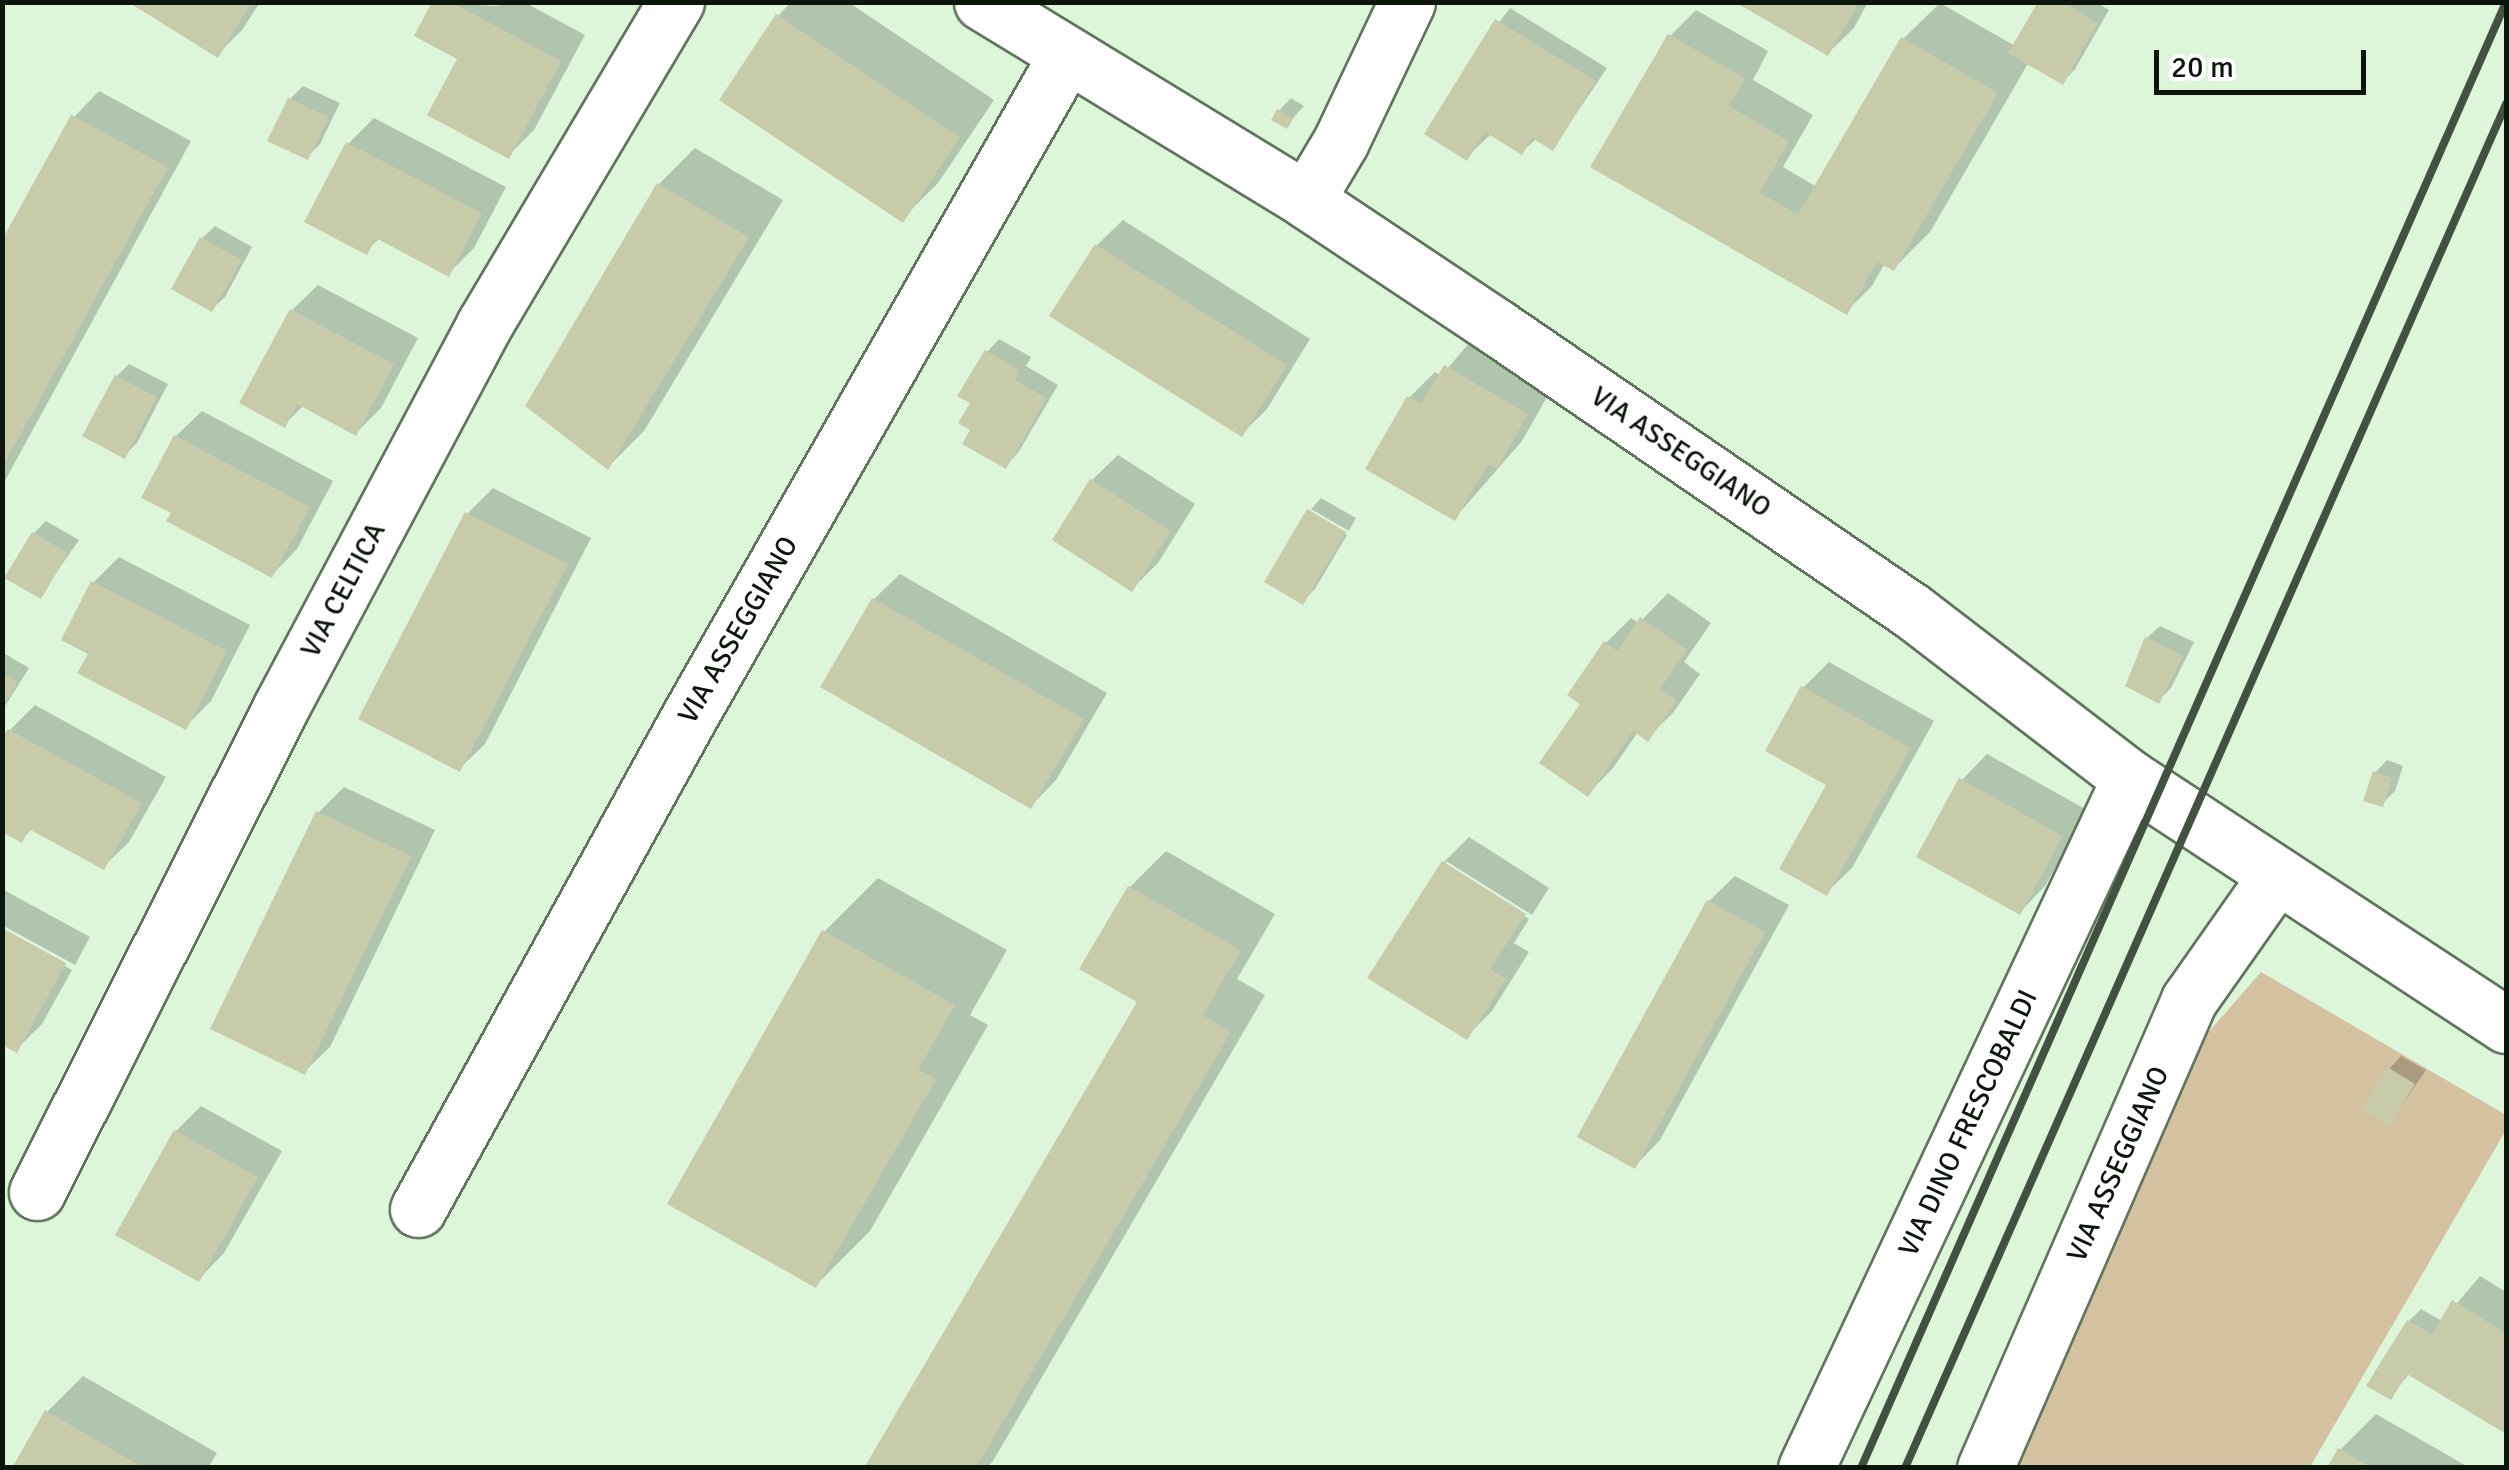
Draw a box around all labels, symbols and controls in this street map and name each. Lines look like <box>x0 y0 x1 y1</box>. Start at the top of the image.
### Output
scale bar <box>2159 30 2372 92</box>
text: 20 m <box>2171 49 2234 86</box>
street label: VIA ASSEGGIANO <box>1584 379 1778 525</box>
street label: VIA CELTICA <box>293 517 393 663</box>
street label: VIA ASSEGGIANO <box>671 531 805 729</box>
street label: VIA DINO FRESCOBALDI <box>1891 984 2045 1262</box>
street label: VIA ASSEGGIANO <box>2060 1061 2176 1267</box>

